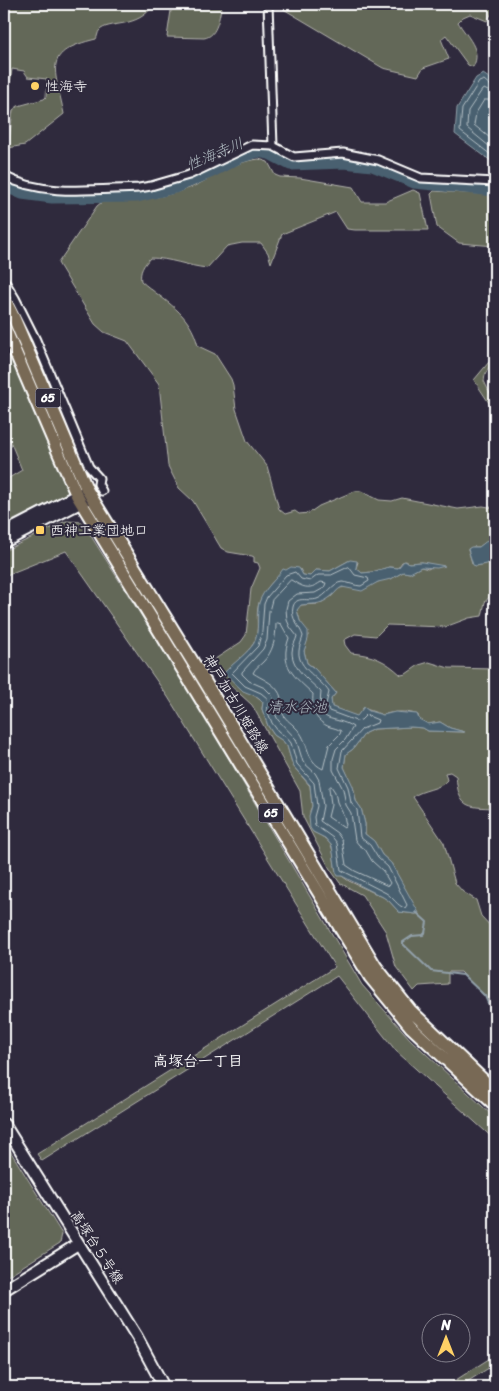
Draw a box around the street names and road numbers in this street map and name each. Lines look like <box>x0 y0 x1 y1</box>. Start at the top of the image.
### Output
road number: 65 <box>36 388 60 408</box>
street label: 神戸加古川姫路線 <box>196 650 276 758</box>
road number: 65 <box>258 804 284 822</box>
street label: 高塚台５号線 <box>64 1205 130 1289</box>

